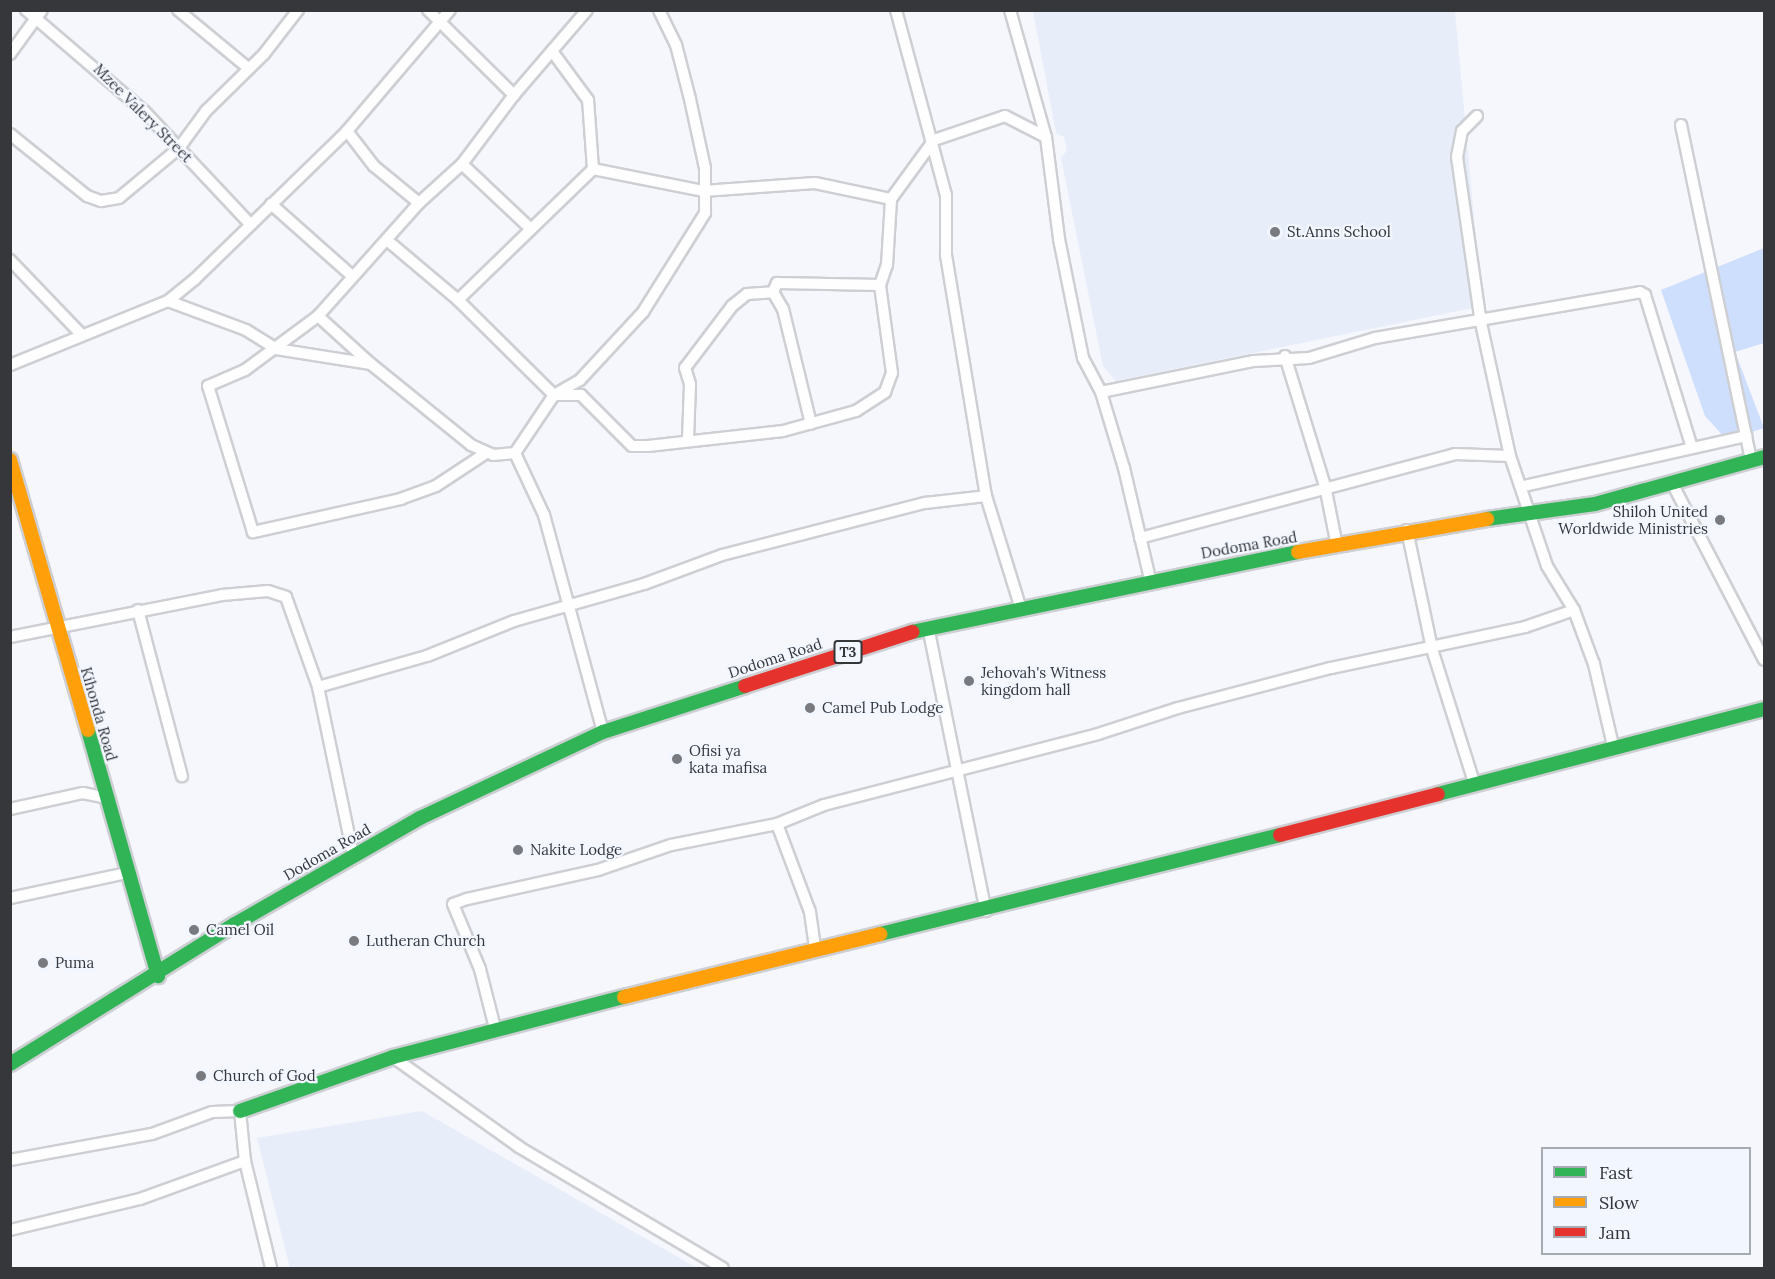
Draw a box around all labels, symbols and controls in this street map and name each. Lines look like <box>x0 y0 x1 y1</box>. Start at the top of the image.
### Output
street label: Mzee Valery Street <box>90 60 196 166</box>
place label: St.Anns School <box>1287 223 1391 241</box>
marker: St.Anns School <box>1268 225 1282 239</box>
place label: Shiloh United Worldwide Ministries <box>1558 502 1708 537</box>
marker: Shiloh United Worldwide Ministries <box>1713 513 1727 527</box>
street label: Dodoma Road <box>1199 528 1299 562</box>
street label: Dodoma Road <box>726 634 824 682</box>
road number: T3 <box>833 641 863 663</box>
place label: Jehovah's Witness kingdom hall <box>981 663 1106 698</box>
street label: Kihonda Road <box>77 665 121 763</box>
marker: Jehovah's Witness kingdom hall <box>962 674 976 688</box>
place label: Camel Pub Lodge <box>822 699 943 717</box>
marker: Camel Pub Lodge <box>803 701 817 715</box>
place label: Ofisi ya kata mafisa <box>689 741 767 776</box>
marker: Ofisi ya kata mafisa <box>670 752 684 766</box>
street label: Dodoma Road <box>280 820 374 884</box>
place label: Nakite Lodge <box>530 841 622 859</box>
marker: Nakite Lodge <box>511 843 525 857</box>
place label: Camel Oil <box>206 921 274 939</box>
marker: Camel Oil <box>187 923 201 937</box>
place label: Lutheran Church <box>366 932 486 950</box>
marker: Lutheran Church <box>347 934 361 948</box>
place label: Puma <box>55 954 94 972</box>
marker: Puma <box>36 956 50 970</box>
place label: Church of God <box>213 1067 316 1085</box>
marker: Church of God <box>194 1069 208 1083</box>
legend <box>1541 1147 1751 1255</box>
text: Fast <box>1599 1161 1633 1184</box>
text: Slow <box>1599 1191 1639 1214</box>
text: Jam <box>1599 1221 1631 1244</box>

